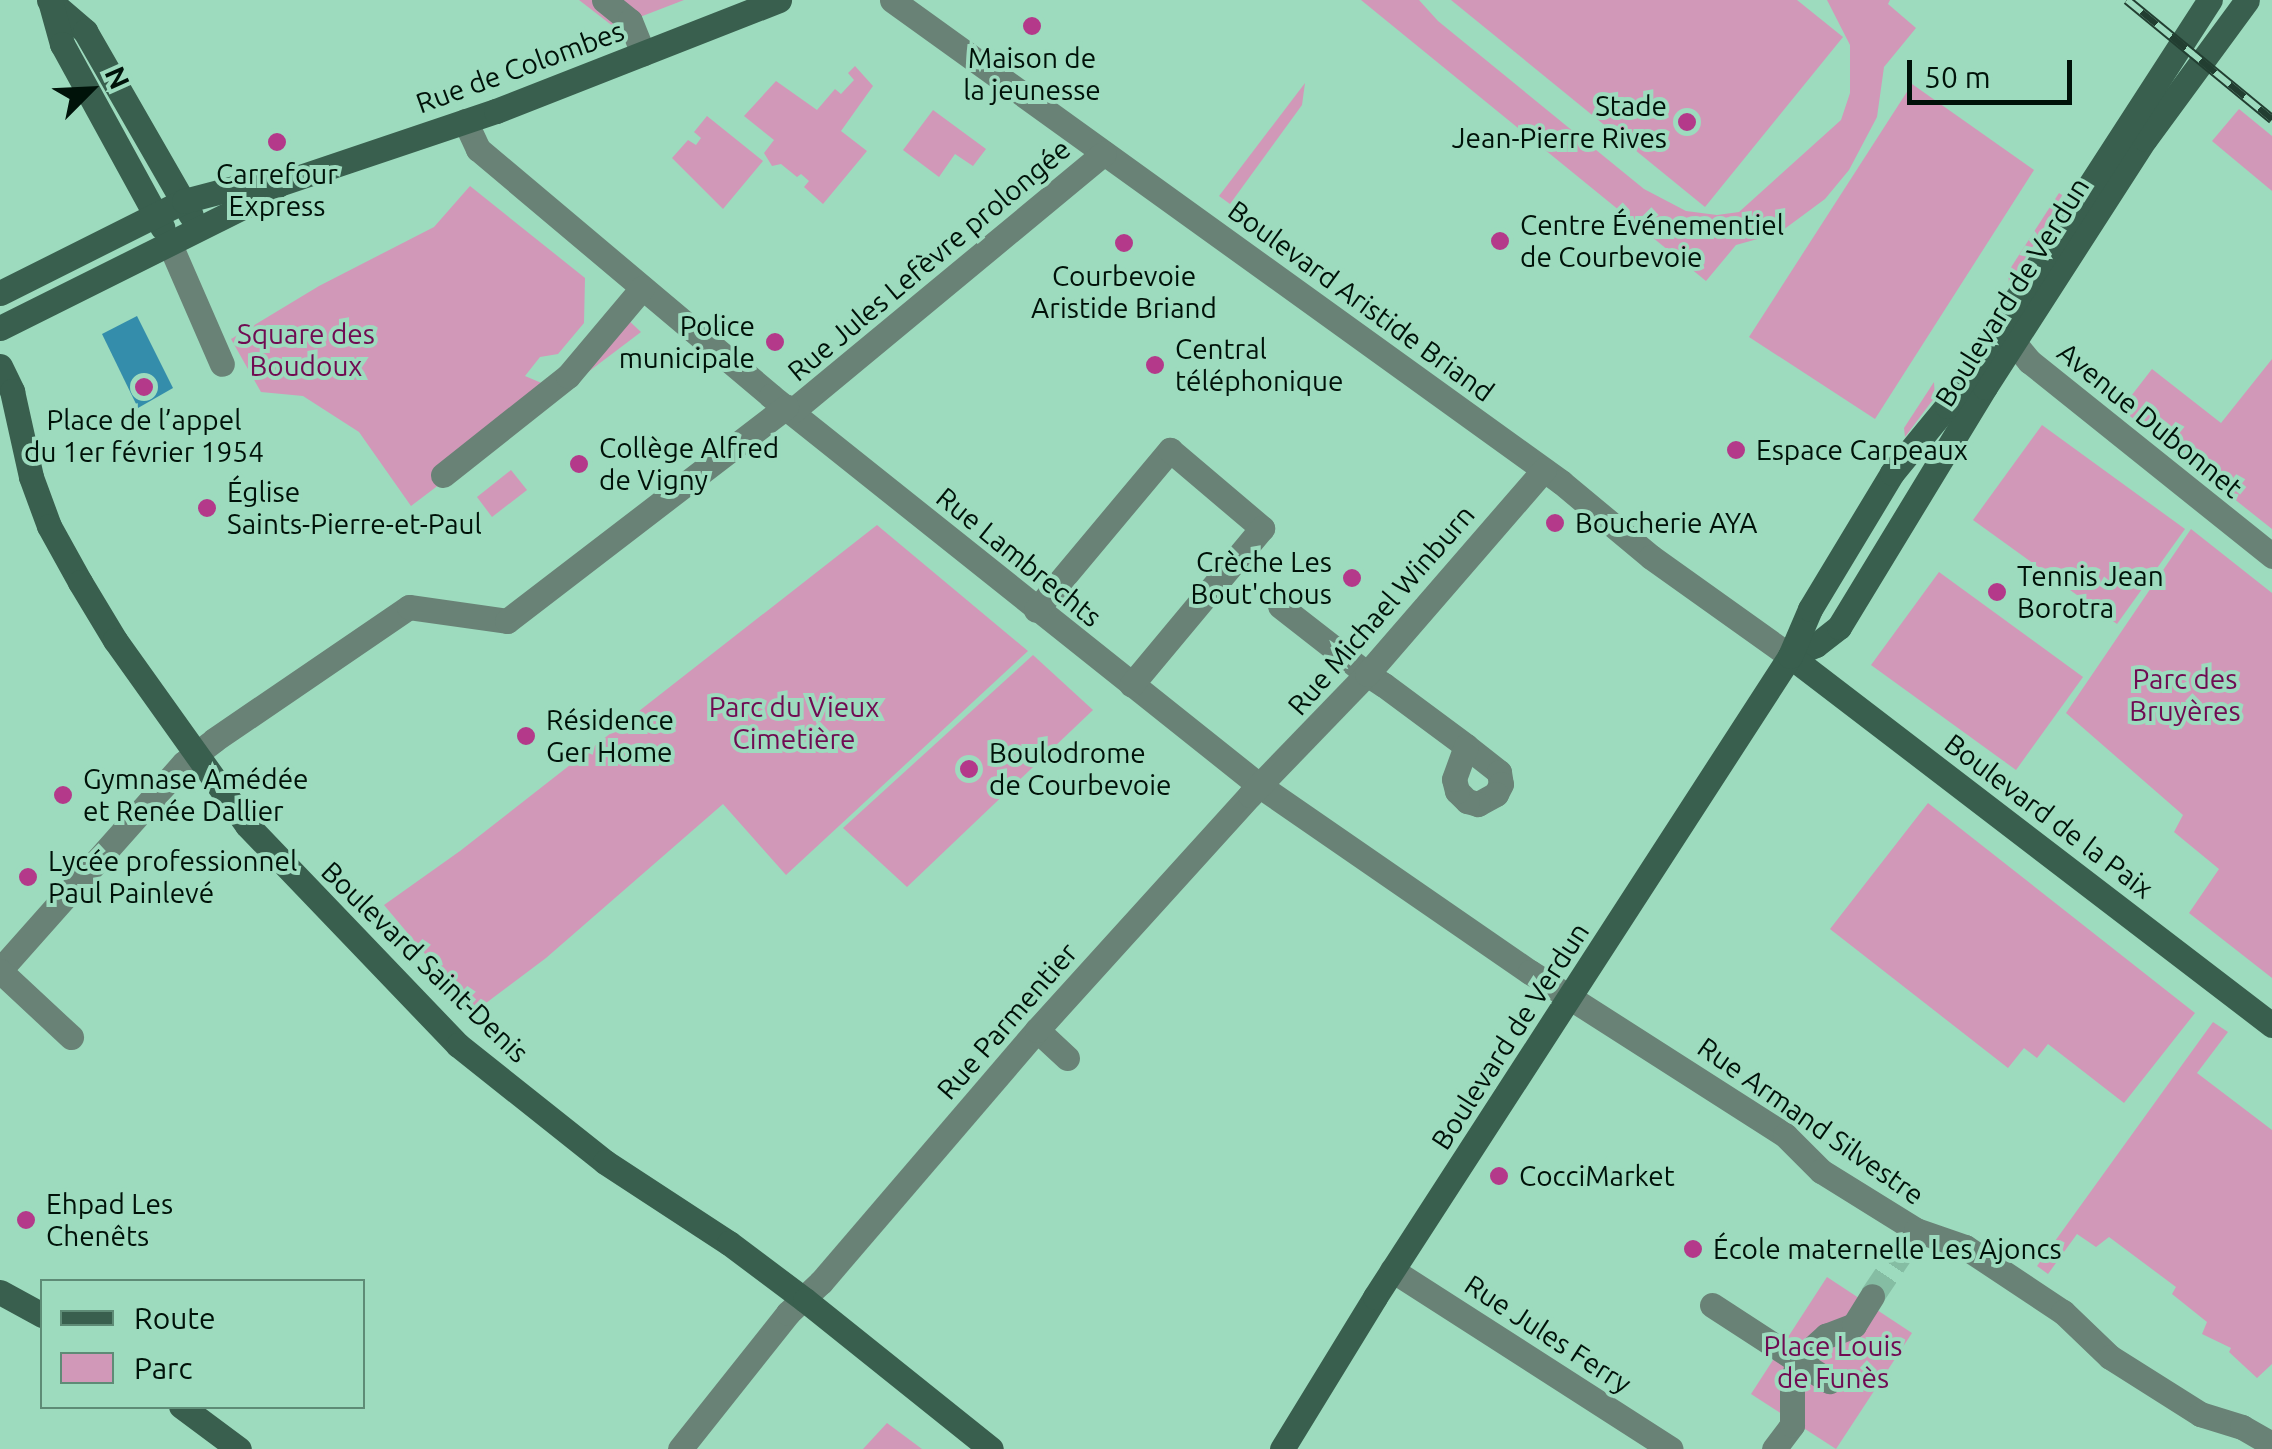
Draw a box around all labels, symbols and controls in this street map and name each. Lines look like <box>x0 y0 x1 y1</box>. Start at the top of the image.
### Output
street label: Rue de Colombes <box>411 14 629 120</box>
marker: Maison de la jeunesse <box>1021 15 1043 37</box>
north arrow <box>40 40 140 140</box>
scale bar <box>1912 40 2077 102</box>
place label: Maison de la jeunesse <box>963 41 1101 107</box>
text: 50 m <box>1924 60 1991 94</box>
text: N <box>99 62 136 93</box>
place label: Stade Jean-Pierre Rives <box>1452 89 1667 155</box>
marker: Stade Jean-Pierre Rives <box>1676 111 1698 133</box>
marker: Carrefour Express <box>266 131 288 153</box>
street label: Rue Jules Lefèvre prolongée <box>781 132 1077 388</box>
place label: Carrefour Express <box>216 157 338 223</box>
street label: Boulevard de Verdun <box>1928 171 2096 413</box>
street label: Boulevard Aristide Briand <box>1222 193 1500 409</box>
place label: Centre Événementiel de Courbevoie <box>1520 208 1784 274</box>
marker: Centre Événementiel de Courbevoie <box>1489 230 1511 252</box>
marker: Courbevoie Aristide Briand <box>1113 232 1135 254</box>
place label: Courbevoie Aristide Briand <box>1031 259 1217 325</box>
place label: Police municipale <box>619 309 755 375</box>
park label: Square des Boudoux <box>237 317 375 383</box>
marker: Police municipale <box>764 331 786 353</box>
place label: Central téléphonique <box>1175 332 1344 398</box>
street label: Avenue Dubonnet <box>2051 335 2249 505</box>
marker: Central téléphonique <box>1144 354 1166 376</box>
marker: Place de l’appel du 1er février 1954 <box>133 376 155 398</box>
place label: Place de l’appel du 1er février 1954 <box>24 403 264 469</box>
place label: Collège Alfred de Vigny <box>599 431 779 497</box>
place label: Espace Carpeaux <box>1756 433 1968 467</box>
marker: Espace Carpeaux <box>1725 439 1747 461</box>
marker: Collège Alfred de Vigny <box>568 453 590 475</box>
place label: Église Saints-Pierre-et-Paul <box>227 475 482 541</box>
street label: Rue Lambrechts <box>930 480 1108 634</box>
marker: Église Saints-Pierre-et-Paul <box>196 497 218 519</box>
street label: Rue Michael Winburn <box>1281 498 1481 722</box>
place label: Boucherie AYA <box>1575 506 1758 540</box>
marker: Boucherie AYA <box>1544 512 1566 534</box>
place label: Crèche Les Bout'chous <box>1191 545 1332 611</box>
place label: Tennis Jean Borotra <box>2017 559 2164 625</box>
marker: Crèche Les Bout'chous <box>1341 567 1363 589</box>
marker: Tennis Jean Borotra <box>1986 581 2008 603</box>
park label: Parc des Bruyères <box>2129 662 2241 728</box>
park label: Parc du Vieux Cimetière <box>709 690 879 756</box>
place label: Résidence Ger Home <box>546 703 674 769</box>
marker: Résidence Ger Home <box>515 725 537 747</box>
street label: Boulevard de la Paix <box>1938 727 2160 905</box>
place label: Boulodrome de Courbevoie <box>989 736 1171 802</box>
marker: Boulodrome de Courbevoie <box>958 758 980 780</box>
place label: Gymnase Amédée et Renée Dallier <box>83 762 309 828</box>
marker: Gymnase Amédée et Renée Dallier <box>52 784 74 806</box>
place label: Lycée professionnel Paul Painlevé <box>48 844 297 910</box>
street label: Boulevard Saint-Denis <box>315 854 535 1070</box>
marker: Lycée professionnel Paul Painlevé <box>17 866 39 888</box>
street label: Boulevard de Verdun <box>1424 916 1596 1156</box>
street label: Rue Parmentier <box>930 936 1084 1106</box>
street label: Rue Armand Silvestre <box>1691 1030 1931 1212</box>
place label: CocciMarket <box>1519 1159 1675 1193</box>
marker: CocciMarket <box>1488 1165 1510 1187</box>
place label: Ehpad Les Chenêts <box>46 1187 173 1253</box>
marker: Ehpad Les Chenêts <box>15 1209 37 1231</box>
place label: École maternelle Les Ajoncs <box>1713 1232 2062 1266</box>
marker: École maternelle Les Ajoncs <box>1682 1238 1704 1260</box>
street label: Rue Jules Ferry <box>1458 1268 1638 1400</box>
legend <box>40 1279 365 1409</box>
text: Route <box>134 1301 216 1335</box>
park label: Place Louis de Funès <box>1764 1329 1902 1395</box>
text: Parc <box>134 1351 192 1385</box>

